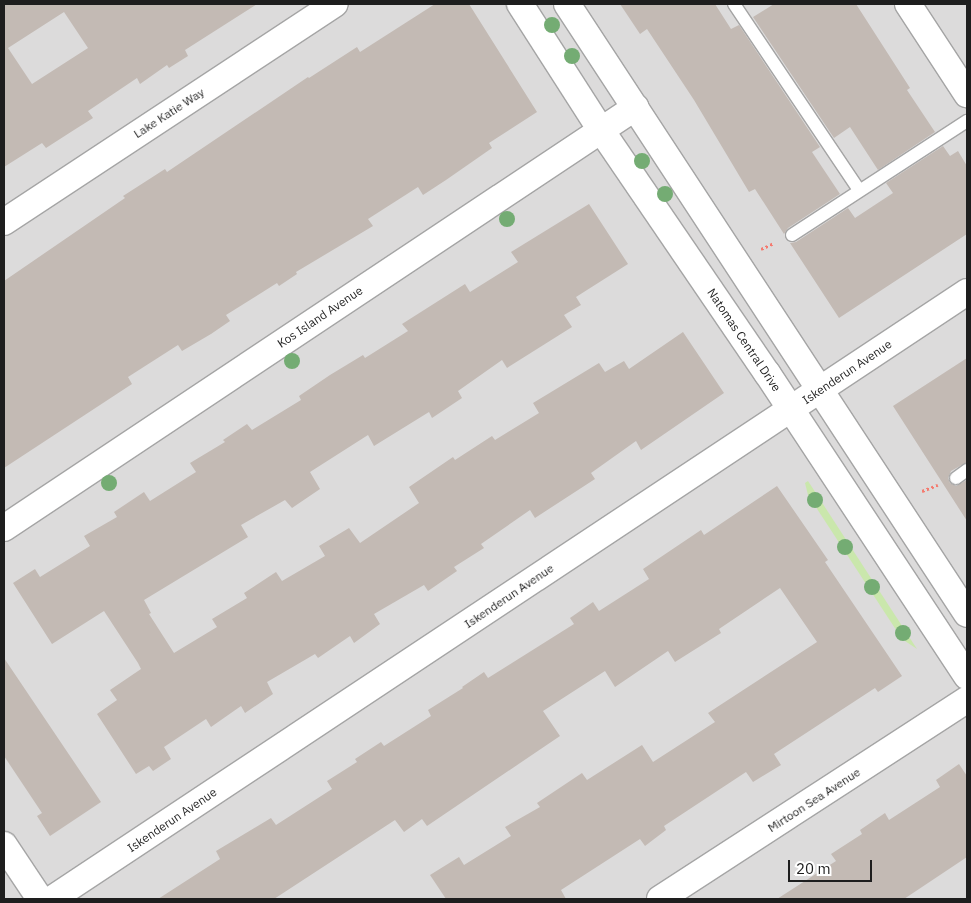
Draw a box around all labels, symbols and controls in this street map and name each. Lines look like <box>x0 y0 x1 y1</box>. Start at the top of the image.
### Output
street label: Lake Katie Way <box>131 85 207 141</box>
street label: Kos Island Avenue <box>275 283 365 351</box>
street label: Natomas Central Drive <box>704 286 784 394</box>
street label: Iskenderun Avenue <box>800 337 894 407</box>
street label: Iskenderun Avenue <box>462 561 556 631</box>
street label: Mirtoon Sea Avenue <box>765 765 863 835</box>
street label: Iskenderun Avenue <box>125 785 219 855</box>
scale bar <box>791 850 875 882</box>
text: 20 m <box>796 859 831 878</box>

